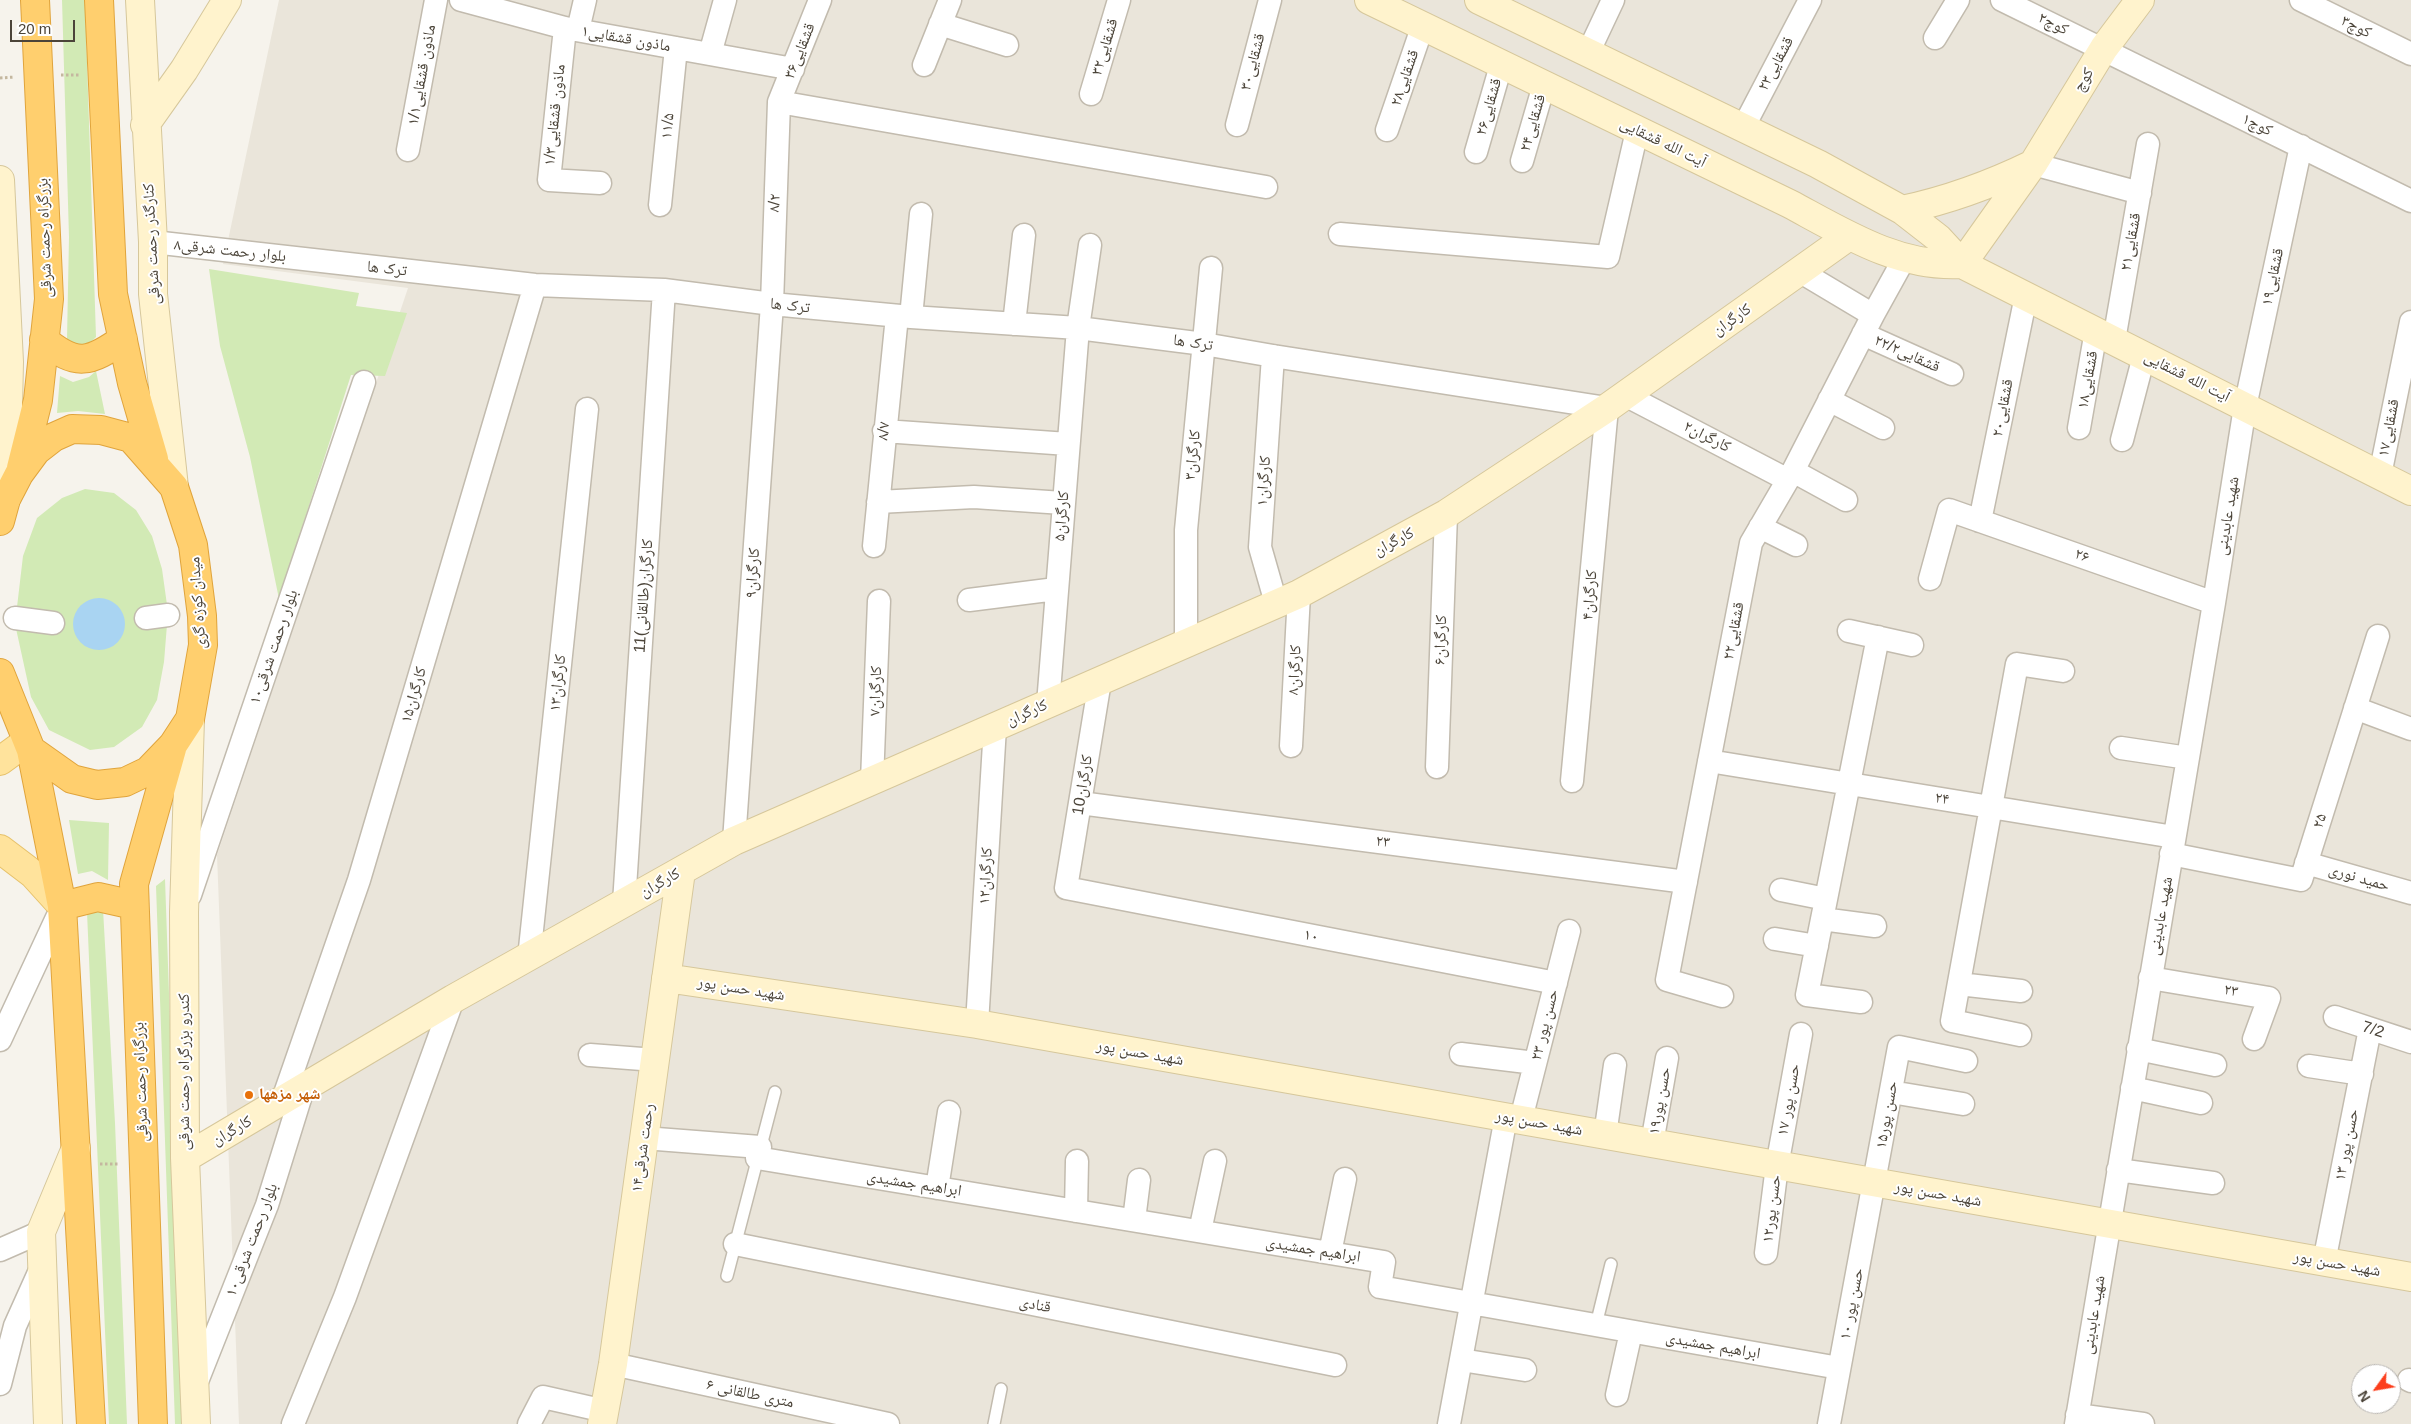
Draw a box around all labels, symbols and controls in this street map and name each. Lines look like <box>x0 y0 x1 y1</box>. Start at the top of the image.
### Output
street label: کوچ۲ <box>2035 8 2071 40</box>
scale bar <box>12 10 78 42</box>
street label: ۳کوچ <box>2338 11 2374 43</box>
street label: قشقایی۳۲ <box>1087 16 1123 78</box>
text: 20 m <box>18 20 51 37</box>
street label: قشقایی۳۶ <box>780 20 820 82</box>
street label: ماذون قشقایی۱ <box>580 22 672 56</box>
street label: ماذون قشقایی۱/۱ <box>404 23 440 127</box>
street label: قشقایی۳۰ <box>1236 31 1270 93</box>
street label: قشقایی۲۳ <box>1754 34 1798 94</box>
street label: قشقایی۲۸ <box>1386 47 1424 109</box>
street label: ماذون قشقایی۱/۳ <box>540 63 570 167</box>
street label: کوچ <box>2070 65 2098 95</box>
street label: قشقایی۲۶ <box>1472 76 1506 138</box>
street label: قشقایی۲۴ <box>1516 92 1550 154</box>
street label: کوچ۱ <box>2239 109 2275 141</box>
street label: ۱۱/۵ <box>657 112 679 140</box>
street label: آیت الله قشقایی <box>1617 114 1709 172</box>
street label: بزرگراه رحمت شرقی <box>33 178 57 298</box>
street label: کنارگذر رحمت شرقی <box>139 183 165 305</box>
street label: ۸/۲ <box>765 193 785 213</box>
street label: قشقایی۲۱ <box>2116 212 2146 272</box>
street label: بلوار رحمت شرقی۸ <box>173 236 287 266</box>
street label: ۱۹قشقایی <box>2258 246 2288 308</box>
street label: ترک ها <box>366 257 408 281</box>
street label: ترک ها <box>769 294 811 318</box>
street label: کارگران <box>1709 300 1755 340</box>
street label: ترک ها <box>1172 331 1214 355</box>
street label: ۲۲/۲قشقایی <box>1871 331 1943 377</box>
street label: آیت الله قشقایی <box>2141 347 2233 407</box>
street label: ۱۸قشقایی <box>2073 350 2103 410</box>
street label: ۲۰قشقایی <box>1988 377 2018 439</box>
street label: ۱۷قشقایی <box>2374 397 2404 459</box>
street label: کارگران۲ <box>1680 417 1734 457</box>
street label: ۸/۷ <box>873 421 895 441</box>
street label: کارگران۳ <box>1181 429 1205 481</box>
street label: ۱کارگران <box>1253 455 1275 507</box>
street label: شهید عابدینی <box>2212 475 2244 557</box>
street label: کارگران۵ <box>1050 490 1074 542</box>
street label: کارگران <box>1370 523 1418 561</box>
street label: 11کارگران(طالقانی) <box>630 538 658 654</box>
street label: ۲۶ <box>2072 545 2092 567</box>
street label: کارگران۹ <box>742 547 764 599</box>
street label: میدان کوزه گری <box>185 556 211 650</box>
street label: کارگران۴ <box>1578 569 1602 621</box>
street label: ۱۰بلوار رحمت شرقی <box>245 587 303 707</box>
street label: ۲۲قشقایی <box>1719 600 1749 662</box>
street label: ۶کارگران <box>1431 615 1451 665</box>
street label: کارگران۸ <box>1284 644 1306 696</box>
street label: کارگران۱۳ <box>545 653 571 713</box>
street label: ۱۵کارگران <box>397 665 431 725</box>
street label: کارگران۷ <box>866 666 886 716</box>
street label: کارگران <box>1003 695 1051 731</box>
street label: 10کارگران <box>1069 753 1097 817</box>
street label: ۲۴ <box>1933 788 1951 810</box>
street label: ۲۵ <box>2309 811 2331 831</box>
street label: ۲۳ <box>1375 832 1391 852</box>
street label: ۱۲کارگران <box>975 847 997 905</box>
street label: حمید نوری <box>2326 860 2392 896</box>
street label: کارگران <box>636 864 684 902</box>
street label: شهید عابدینی <box>2145 875 2177 957</box>
street label: ۱۰ <box>1302 925 1320 947</box>
street label: شهید حسن پور <box>696 973 786 1005</box>
street label: ۲۳ <box>2222 980 2240 1002</box>
street label: ۲۳ حسن پور <box>1527 987 1563 1063</box>
street label: کندرو بزرگراه رحمت شرقی <box>175 993 195 1151</box>
street label: 7/2 <box>2359 1017 2387 1043</box>
street label: بزرگراه رحمت شرقی <box>129 1022 153 1142</box>
street label: شهید حسن پور <box>1095 1036 1185 1070</box>
street label: ۱۷ حسن پور <box>1773 1063 1805 1137</box>
street label: حسن پور۱۹ <box>1645 1066 1675 1136</box>
street label: حسن پور۱۵ <box>1872 1080 1902 1150</box>
place label: شهر مزهها <box>259 1085 320 1105</box>
marker: شهر مزهها <box>243 1089 255 1101</box>
street label: ۱۴رحمت شرقی <box>627 1102 659 1194</box>
street label: شهید حسن پور <box>1494 1106 1584 1140</box>
street label: ۱۳ حسن پور <box>2331 1108 2363 1182</box>
street label: کارگران <box>209 1112 255 1150</box>
street label: ابراهیم جمشیدی <box>865 1167 963 1201</box>
street label: حسن پور۱۲ <box>1758 1174 1786 1244</box>
street label: شهید حسن پور <box>1893 1177 1983 1211</box>
street label: بلوار رحمت شرقی۱۰ <box>222 1181 282 1299</box>
street label: ابراهیم جمشیدی <box>1264 1233 1362 1267</box>
street label: شهید حسن پور <box>2292 1247 2382 1281</box>
street label: ۱۰ حسن پور <box>1836 1267 1868 1341</box>
street label: شهید عابدینی <box>2078 1274 2110 1356</box>
street label: قنادی <box>1017 1293 1053 1317</box>
street label: ابراهیم جمشیدی <box>1664 1328 1762 1364</box>
north arrow <box>2351 1364 2401 1414</box>
street label: ۶ متری طالقانی <box>704 1375 796 1413</box>
text: N <box>2355 1388 2374 1405</box>

